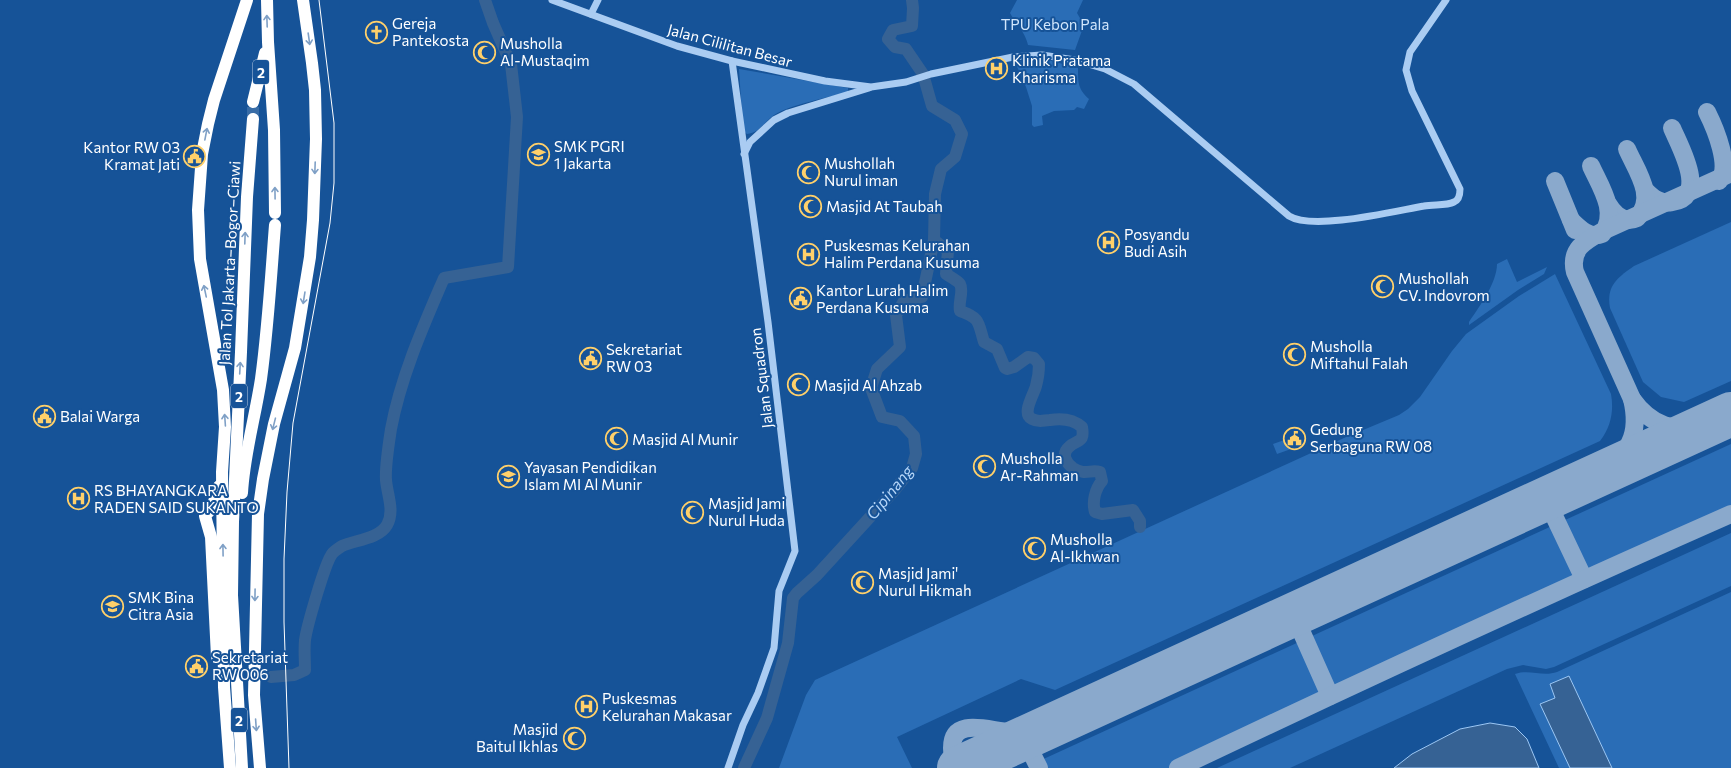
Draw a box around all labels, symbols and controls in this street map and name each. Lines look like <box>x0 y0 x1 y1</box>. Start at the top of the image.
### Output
place label: Gereja Pantekosta <box>392 14 469 49</box>
one-way arrow <box>263 15 271 28</box>
park label: TPU Kebon Pala <box>1001 15 1109 33</box>
church icon: Gereja Pantekosta <box>364 19 390 45</box>
street label: Jalan Cililitan Besar <box>666 20 794 70</box>
one-way arrow <box>305 32 313 45</box>
place label: Musholla Al-Mustaqim <box>500 34 590 69</box>
mosque icon: Musholla Al-Mustaqim <box>471 39 497 65</box>
place label: Klinik Pratama Kharisma <box>1012 51 1111 86</box>
hospital icon: Klinik Pratama Kharisma <box>984 56 1010 82</box>
road number: 2 <box>253 60 269 84</box>
one-way arrow <box>202 128 210 141</box>
place label: SMK PGRI 1 Jakarta <box>554 137 625 172</box>
place label: Kantor RW 03 Kramat Jati <box>83 138 180 173</box>
school or university icon: SMK PGRI 1 Jakarta <box>526 142 552 168</box>
public building icon: Kantor RW 03 Kramat Jati <box>182 143 208 169</box>
place label: Mushollah Nurul iman <box>824 154 898 189</box>
mosque icon: Mushollah Nurul iman <box>795 159 821 185</box>
street label: Jalan Tol Jakarta–Bogor–Ciawi <box>215 160 243 366</box>
one-way arrow <box>311 161 319 174</box>
one-way arrow <box>271 187 279 200</box>
mosque icon: Masjid At Taubah <box>797 193 823 219</box>
place label: Masjid At Taubah <box>826 197 943 215</box>
place label: Posyandu Budi Asih <box>1124 225 1190 260</box>
hospital icon: Posyandu Budi Asih <box>1095 230 1121 256</box>
one-way arrow <box>241 232 249 245</box>
place label: Puskesmas Kelurahan Halim Perdana Kusuma <box>824 236 980 271</box>
hospital icon: Puskesmas Kelurahan Halim Perdana Kusuma <box>796 241 822 267</box>
place label: Mushollah CV. Indovrom <box>1398 269 1490 304</box>
mosque icon: Mushollah CV. Indovrom <box>1370 274 1396 300</box>
place label: Kantor Lurah Halim Perdana Kusuma <box>816 281 948 316</box>
one-way arrow <box>201 285 209 298</box>
public building icon: Kantor Lurah Halim Perdana Kusuma <box>788 286 814 312</box>
one-way arrow <box>300 291 308 304</box>
street label: Jalan Squadron <box>746 327 776 429</box>
place label: Musholla Miftahul Falah <box>1310 337 1408 372</box>
place label: Sekretariat RW 03 <box>606 340 682 375</box>
mosque icon: Musholla Miftahul Falah <box>1281 342 1307 368</box>
public building icon: Sekretariat RW 03 <box>577 345 603 371</box>
one-way arrow <box>237 362 244 375</box>
mosque icon: Masjid Al Ahzab <box>786 372 812 398</box>
place label: Masjid Al Ahzab <box>814 376 922 394</box>
road number: 2 <box>231 384 247 408</box>
public building icon: Balai Warga <box>31 403 57 429</box>
place label: Balai Warga <box>60 407 140 425</box>
one-way arrow <box>221 414 228 427</box>
one-way arrow <box>270 417 277 430</box>
place label: Gedung Serbaguna RW 08 <box>1310 420 1432 455</box>
public building icon: Gedung Serbaguna RW 08 <box>1282 425 1308 451</box>
mosque icon: Masjid Al Munir <box>603 426 629 452</box>
place label: Masjid Al Munir <box>632 430 738 448</box>
place label: Musholla Ar-Rahman <box>1000 449 1079 484</box>
mosque icon: Musholla Ar-Rahman <box>972 454 998 480</box>
place label: Yayasan Pendidikan Islam MI Al Munir <box>524 458 657 493</box>
water label: Cipinang <box>861 460 917 523</box>
school or university icon: Yayasan Pendidikan Islam MI Al Munir <box>496 463 522 489</box>
place label: RS BHAYANGKARA RADEN SAID SUKANTO <box>94 481 259 516</box>
hospital icon: RS BHAYANGKARA RADEN SAID SUKANTO <box>65 486 91 512</box>
place label: Masjid Jami Nurul Huda <box>708 494 785 529</box>
mosque icon: Masjid Jami Nurul Huda <box>679 499 705 525</box>
place label: Musholla Al-Ikhwan <box>1050 530 1120 565</box>
mosque icon: Musholla Al-Ikhwan <box>1021 535 1047 561</box>
one-way arrow <box>219 544 227 557</box>
place label: Masjid Jami' Nurul Hikmah <box>878 564 972 599</box>
mosque icon: Masjid Jami' Nurul Hikmah <box>850 569 876 595</box>
place label: SMK Bina Citra Asia <box>128 588 194 623</box>
one-way arrow <box>252 588 259 601</box>
school or university icon: SMK Bina Citra Asia <box>100 593 126 619</box>
place label: Sekretariat RW 006 <box>212 648 288 683</box>
public building icon: Sekretariat RW 006 <box>183 653 209 679</box>
place label: Puskesmas Kelurahan Makasar <box>602 689 732 724</box>
hospital icon: Puskesmas Kelurahan Makasar <box>574 694 600 720</box>
road number: 2 <box>231 708 247 732</box>
one-way arrow <box>253 718 260 731</box>
place label: Masjid Baitul Ikhlas <box>476 720 558 755</box>
mosque icon: Masjid Baitul Ikhlas <box>561 725 587 751</box>

